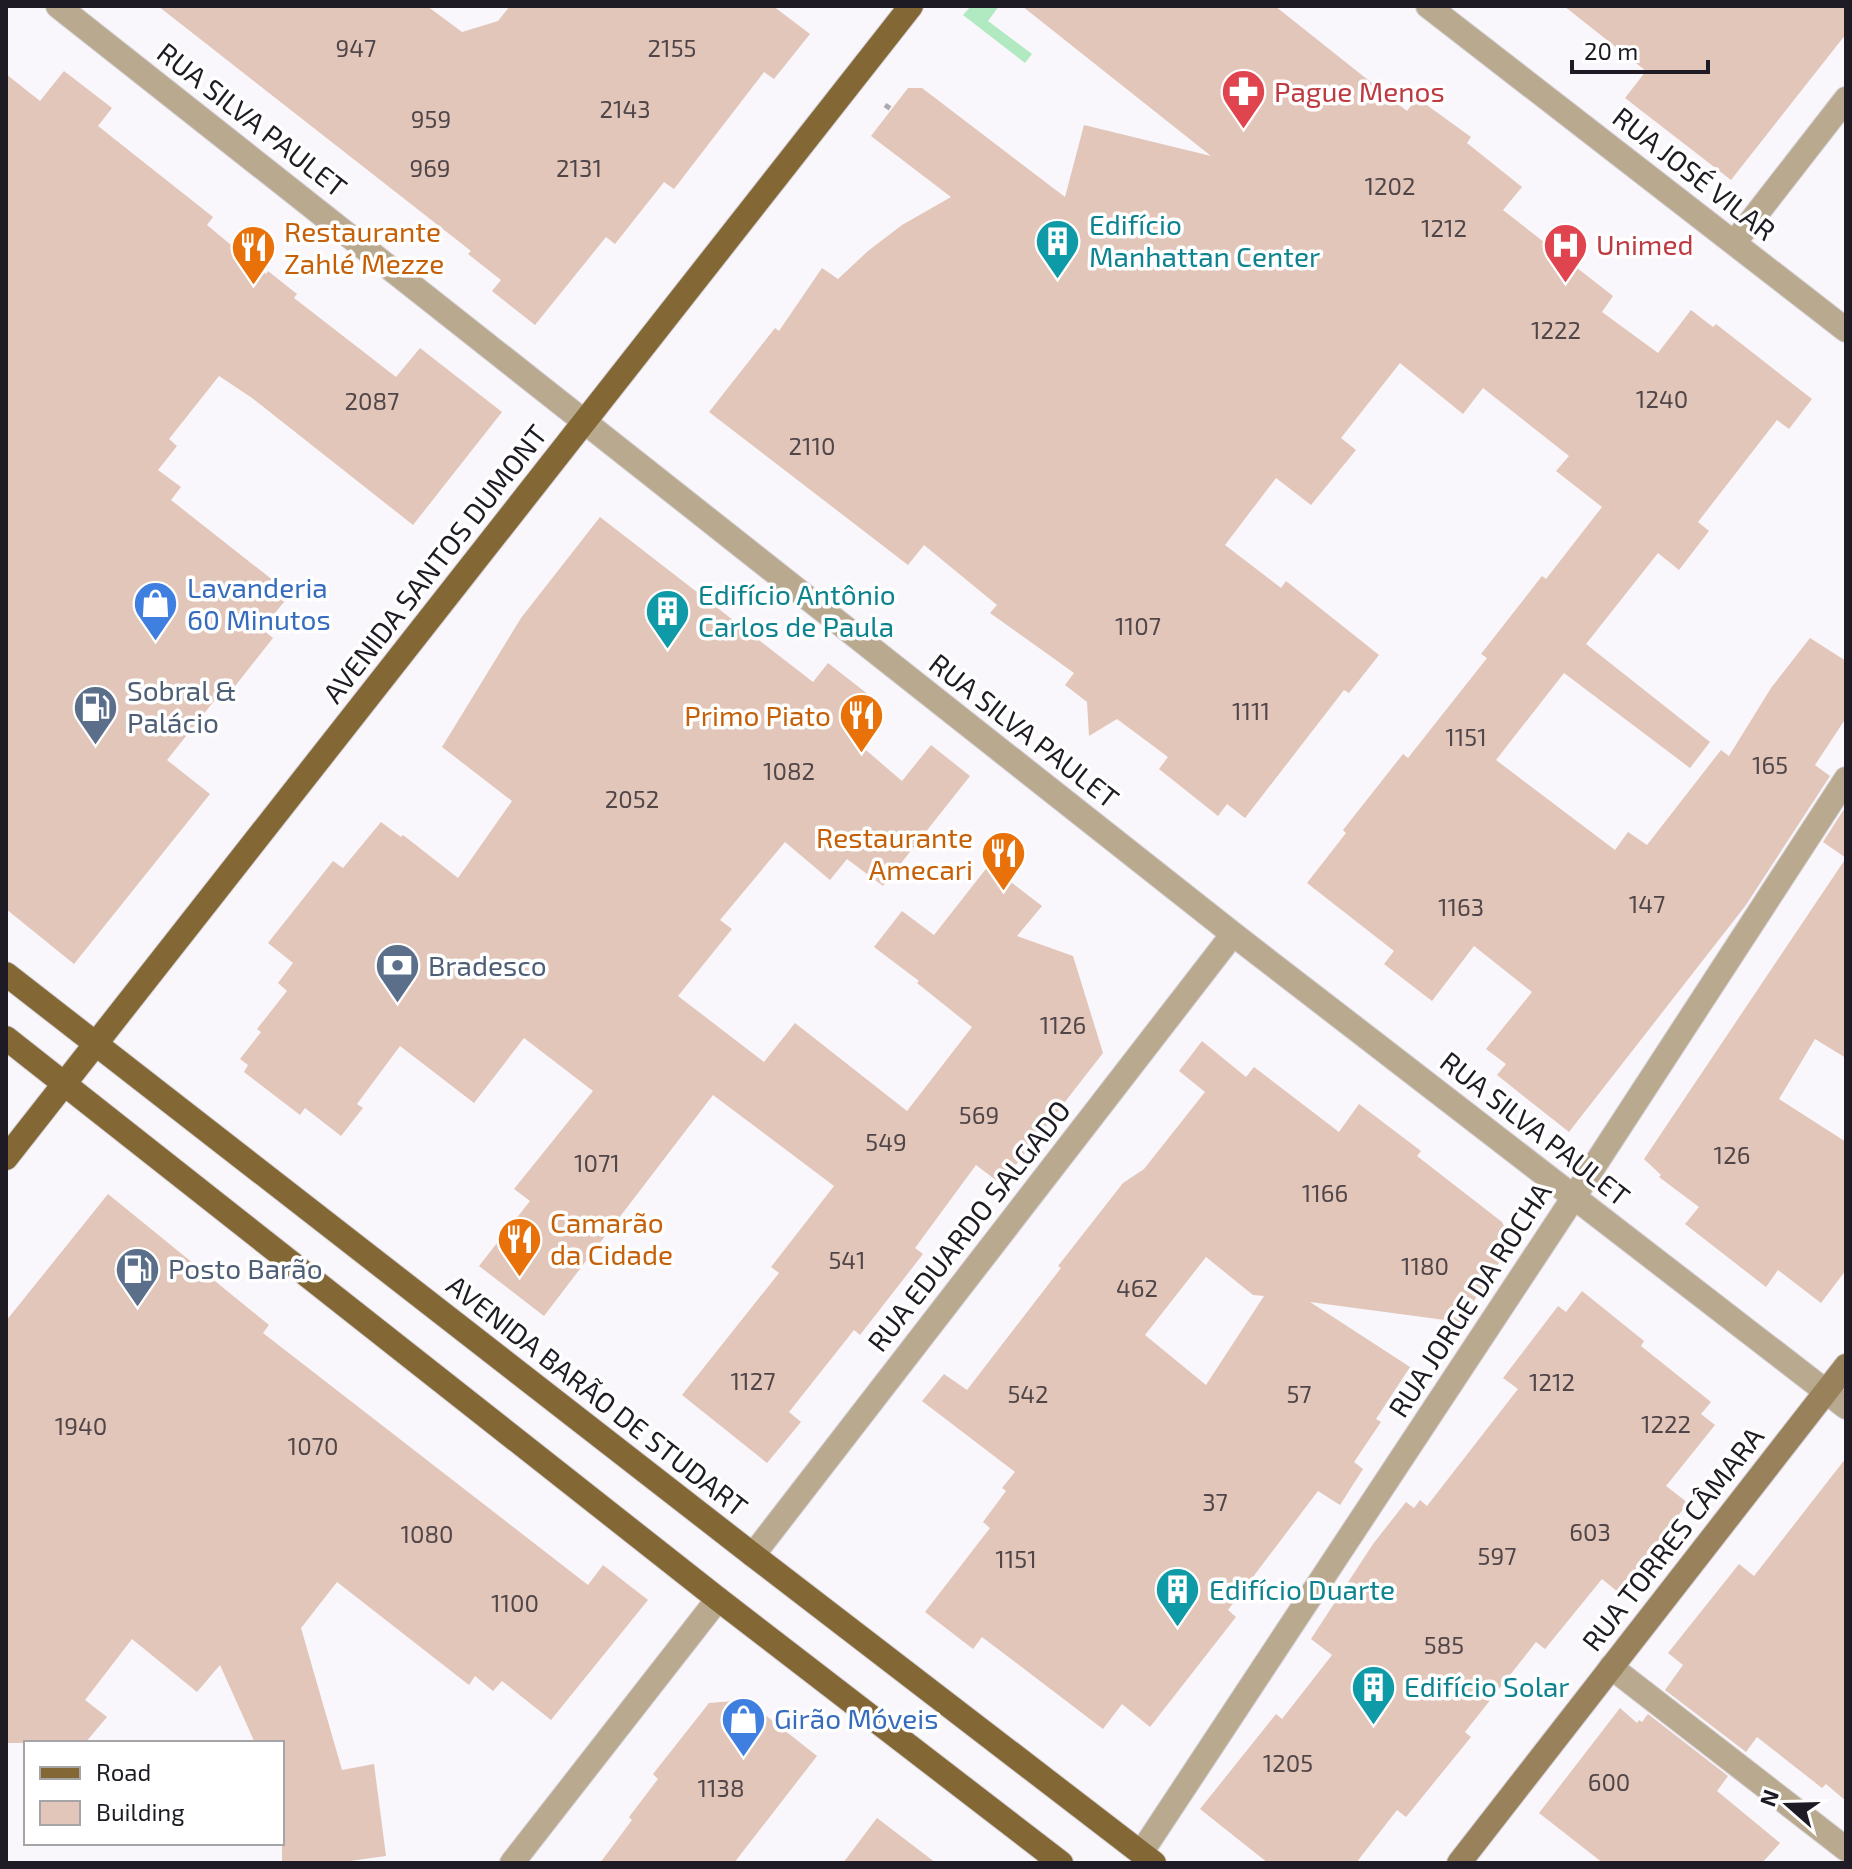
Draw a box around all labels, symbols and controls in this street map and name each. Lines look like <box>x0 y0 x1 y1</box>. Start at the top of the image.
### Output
scale bar <box>1572 24 1708 74</box>
house number: 947 <box>336 33 376 62</box>
house number: 2155 <box>648 33 696 62</box>
street label: RUA SILVA PAULET <box>151 35 354 204</box>
text: 20 m <box>1584 36 1638 65</box>
pharmacy icon: Pague Menos <box>1219 68 1267 131</box>
place label: Pague Menos <box>1274 74 1445 108</box>
house number: 2143 <box>599 94 651 123</box>
street label: RUA JOSÉ VILAR <box>1607 99 1783 247</box>
house number: 959 <box>411 104 451 133</box>
house number: 969 <box>409 153 451 182</box>
house number: 2131 <box>556 153 602 182</box>
house number: 1202 <box>1365 171 1416 200</box>
place label: Edifício Manhattan Center <box>1089 207 1320 273</box>
house number: 1212 <box>1421 213 1467 242</box>
place label: Restaurante Zahlé Mezze <box>284 214 444 280</box>
building icon: Edifício Manhattan Center <box>1034 217 1082 280</box>
hospital icon: Unimed <box>1541 221 1589 284</box>
restaurant icon: Restaurante Zahlé Mezze <box>229 224 277 287</box>
place label: Unimed <box>1596 227 1693 261</box>
house number: 1222 <box>1531 315 1581 344</box>
house number: 1240 <box>1636 384 1688 413</box>
house number: 2087 <box>345 386 399 415</box>
street label: AVENIDA SANTOS DUMONT <box>315 418 553 709</box>
house number: 2110 <box>788 431 836 460</box>
place label: Lavanderia 60 Minutos <box>187 570 331 636</box>
place label: Edifício Antônio Carlos de Paula <box>698 577 896 643</box>
shop icon: Lavanderia 60 Minutos <box>132 580 180 643</box>
building icon: Edifício Antônio Carlos de Paula <box>643 587 691 650</box>
house number: 1107 <box>1115 611 1161 640</box>
street label: RUA SILVA PAULET <box>923 646 1126 815</box>
place label: Sobral & Palácio <box>127 673 237 739</box>
fuel station icon: Sobral & Palácio <box>72 683 120 746</box>
restaurant icon: Primo Piato <box>838 692 886 755</box>
house number: 1111 <box>1232 696 1270 725</box>
place label: Primo Piato <box>684 698 831 732</box>
house number: 1151 <box>1445 722 1487 751</box>
house number: 165 <box>1752 750 1788 779</box>
house number: 1082 <box>763 756 815 785</box>
house number: 2052 <box>605 784 659 813</box>
place label: Restaurante Amecari <box>816 820 973 886</box>
restaurant icon: Restaurante Amecari <box>980 830 1028 893</box>
house number: 147 <box>1629 889 1665 918</box>
house number: 1163 <box>1438 892 1484 921</box>
bank icon: Bradesco <box>373 942 421 1005</box>
place label: Bradesco <box>428 948 547 982</box>
house number: 1126 <box>1040 1010 1086 1039</box>
street label: RUA SILVA PAULET <box>1434 1044 1637 1213</box>
street label: RUA EDUARDO SALGADO <box>860 1093 1077 1358</box>
house number: 569 <box>959 1100 999 1129</box>
house number: 549 <box>865 1127 907 1156</box>
house number: 126 <box>1714 1140 1750 1169</box>
house number: 1071 <box>574 1148 620 1177</box>
street label: RUA JORGE DA ROCHA <box>1381 1175 1558 1423</box>
house number: 1166 <box>1302 1178 1348 1207</box>
place label: Camarão da Cidade <box>550 1205 673 1271</box>
restaurant icon: Camarão da Cidade <box>495 1215 543 1278</box>
fuel station icon: Posto Barão <box>113 1245 161 1308</box>
house number: 541 <box>828 1245 866 1274</box>
place label: Posto Barão <box>168 1251 323 1285</box>
house number: 1180 <box>1401 1251 1449 1280</box>
street label: AVENIDA BARÃO DE STUDART <box>440 1267 755 1523</box>
house number: 462 <box>1116 1273 1158 1302</box>
house number: 1127 <box>731 1366 775 1395</box>
house number: 1212 <box>1529 1367 1575 1396</box>
house number: 542 <box>1007 1379 1049 1408</box>
house number: 57 <box>1286 1379 1312 1408</box>
house number: 1222 <box>1641 1409 1691 1438</box>
house number: 1940 <box>55 1411 107 1440</box>
street label: RUA TORRES CÂMARA <box>1574 1419 1771 1657</box>
house number: 1070 <box>288 1431 338 1460</box>
house number: 37 <box>1202 1487 1228 1516</box>
house number: 603 <box>1569 1517 1611 1546</box>
house number: 1080 <box>400 1519 454 1548</box>
house number: 597 <box>1478 1541 1516 1570</box>
house number: 1151 <box>995 1544 1037 1573</box>
building icon: Edifício Duarte <box>1154 1566 1202 1629</box>
place label: Edifício Duarte <box>1209 1572 1395 1606</box>
house number: 1100 <box>491 1588 539 1617</box>
house number: 585 <box>1424 1630 1464 1659</box>
building icon: Edifício Solar <box>1349 1663 1397 1726</box>
place label: Edifício Solar <box>1404 1669 1570 1703</box>
shop icon: Girão Móveis <box>719 1695 767 1758</box>
place label: Girão Móveis <box>774 1701 938 1735</box>
legend <box>24 1741 284 1845</box>
house number: 1205 <box>1263 1748 1313 1777</box>
text: Road <box>96 1757 151 1786</box>
north arrow <box>1748 1765 1828 1845</box>
house number: 600 <box>1588 1767 1630 1796</box>
house number: 1138 <box>697 1773 745 1802</box>
text: N <box>1753 1786 1783 1810</box>
text: Building <box>96 1797 185 1826</box>

